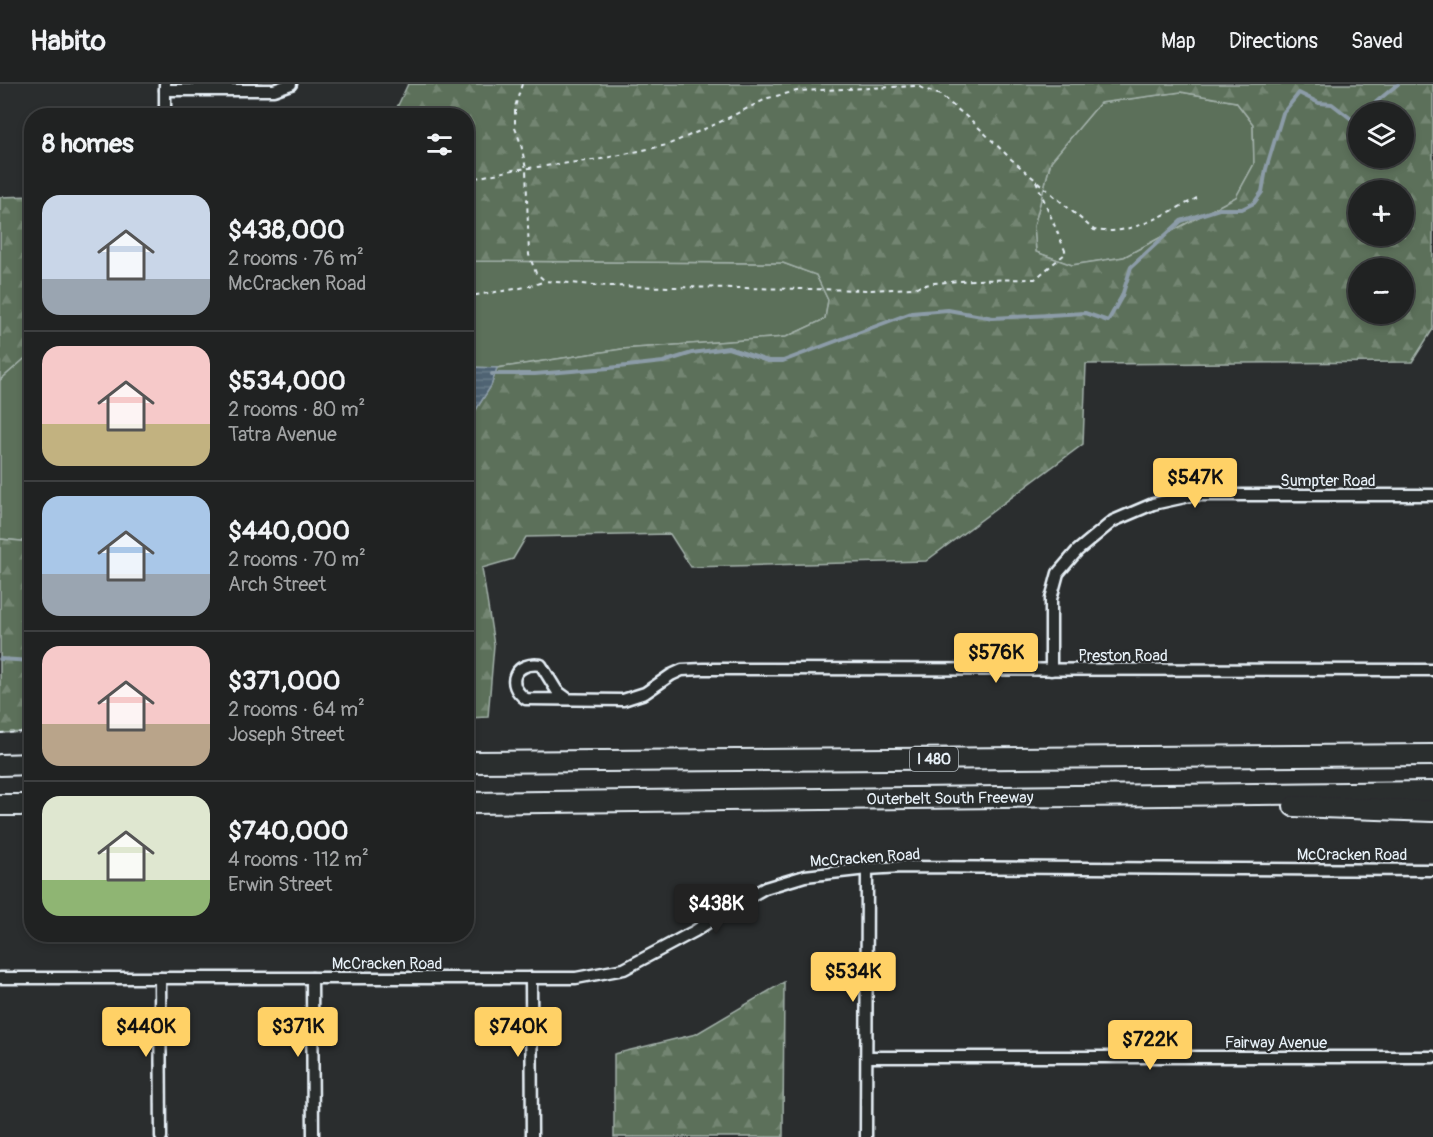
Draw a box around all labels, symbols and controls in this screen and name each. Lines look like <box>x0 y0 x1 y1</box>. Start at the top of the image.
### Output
text: Habito <box>30 24 106 59</box>
text: Map <box>1161 28 1196 55</box>
text: Directions <box>1229 28 1318 55</box>
text: Saved <box>1351 28 1403 55</box>
map controls <box>1348 102 1414 324</box>
button: layers <box>1348 102 1414 168</box>
text: 8 homes <box>42 128 134 160</box>
icon: filters <box>423 128 456 161</box>
button: + <box>1348 180 1414 246</box>
text: $438,000 <box>228 214 345 246</box>
icon: home <box>90 219 162 291</box>
text: 2 rooms · 76 m² <box>228 246 364 271</box>
button: − <box>1348 258 1414 324</box>
text: McCracken Road <box>228 271 366 296</box>
text: $534,000 <box>228 365 346 397</box>
icon: home <box>90 370 162 442</box>
text: 2 rooms · 80 m² <box>228 397 365 422</box>
text: Tatra Avenue <box>228 422 337 447</box>
pin: $547K <box>1153 458 1237 509</box>
text: $547K <box>1167 465 1223 490</box>
street label: Sumpter Road <box>1280 471 1376 491</box>
text: $440,000 <box>228 515 350 547</box>
icon: home <box>90 520 162 592</box>
text: 2 rooms · 70 m² <box>228 547 366 572</box>
text: Arch Street <box>228 572 326 597</box>
pin: $576K <box>954 633 1038 684</box>
text: $576K <box>968 640 1024 665</box>
street label: Preston Road <box>1078 646 1168 666</box>
text: $371,000 <box>228 665 340 697</box>
icon: home <box>90 670 162 742</box>
text: 2 rooms · 64 m² <box>228 697 365 722</box>
text: Joseph Street <box>228 722 345 747</box>
road number: I 480 <box>910 747 958 771</box>
street label: Outerbelt South Freeway <box>866 788 1034 809</box>
text: $740,000 <box>228 815 349 847</box>
icon: home <box>90 820 162 892</box>
street label: McCracken Road <box>809 844 921 872</box>
street label: McCracken Road <box>1297 845 1407 865</box>
text: 4 rooms · 112 m² <box>228 847 369 872</box>
text: Erwin Street <box>228 872 332 897</box>
pin: $438K <box>674 884 758 935</box>
text: $438K <box>688 891 744 916</box>
pin: $534K <box>811 952 895 1003</box>
street label: McCracken Road <box>332 954 442 974</box>
text: $534K <box>825 959 881 984</box>
pin: $440K <box>104 1007 188 1058</box>
pin: $371K <box>256 1007 340 1058</box>
pin: $740K <box>476 1007 560 1058</box>
text: $440K <box>116 1014 176 1039</box>
text: $371K <box>272 1014 324 1039</box>
text: $740K <box>489 1014 547 1039</box>
pin: $722K <box>1108 1020 1192 1071</box>
text: $722K <box>1122 1027 1178 1052</box>
street label: Fairway Avenue <box>1225 1033 1327 1053</box>

